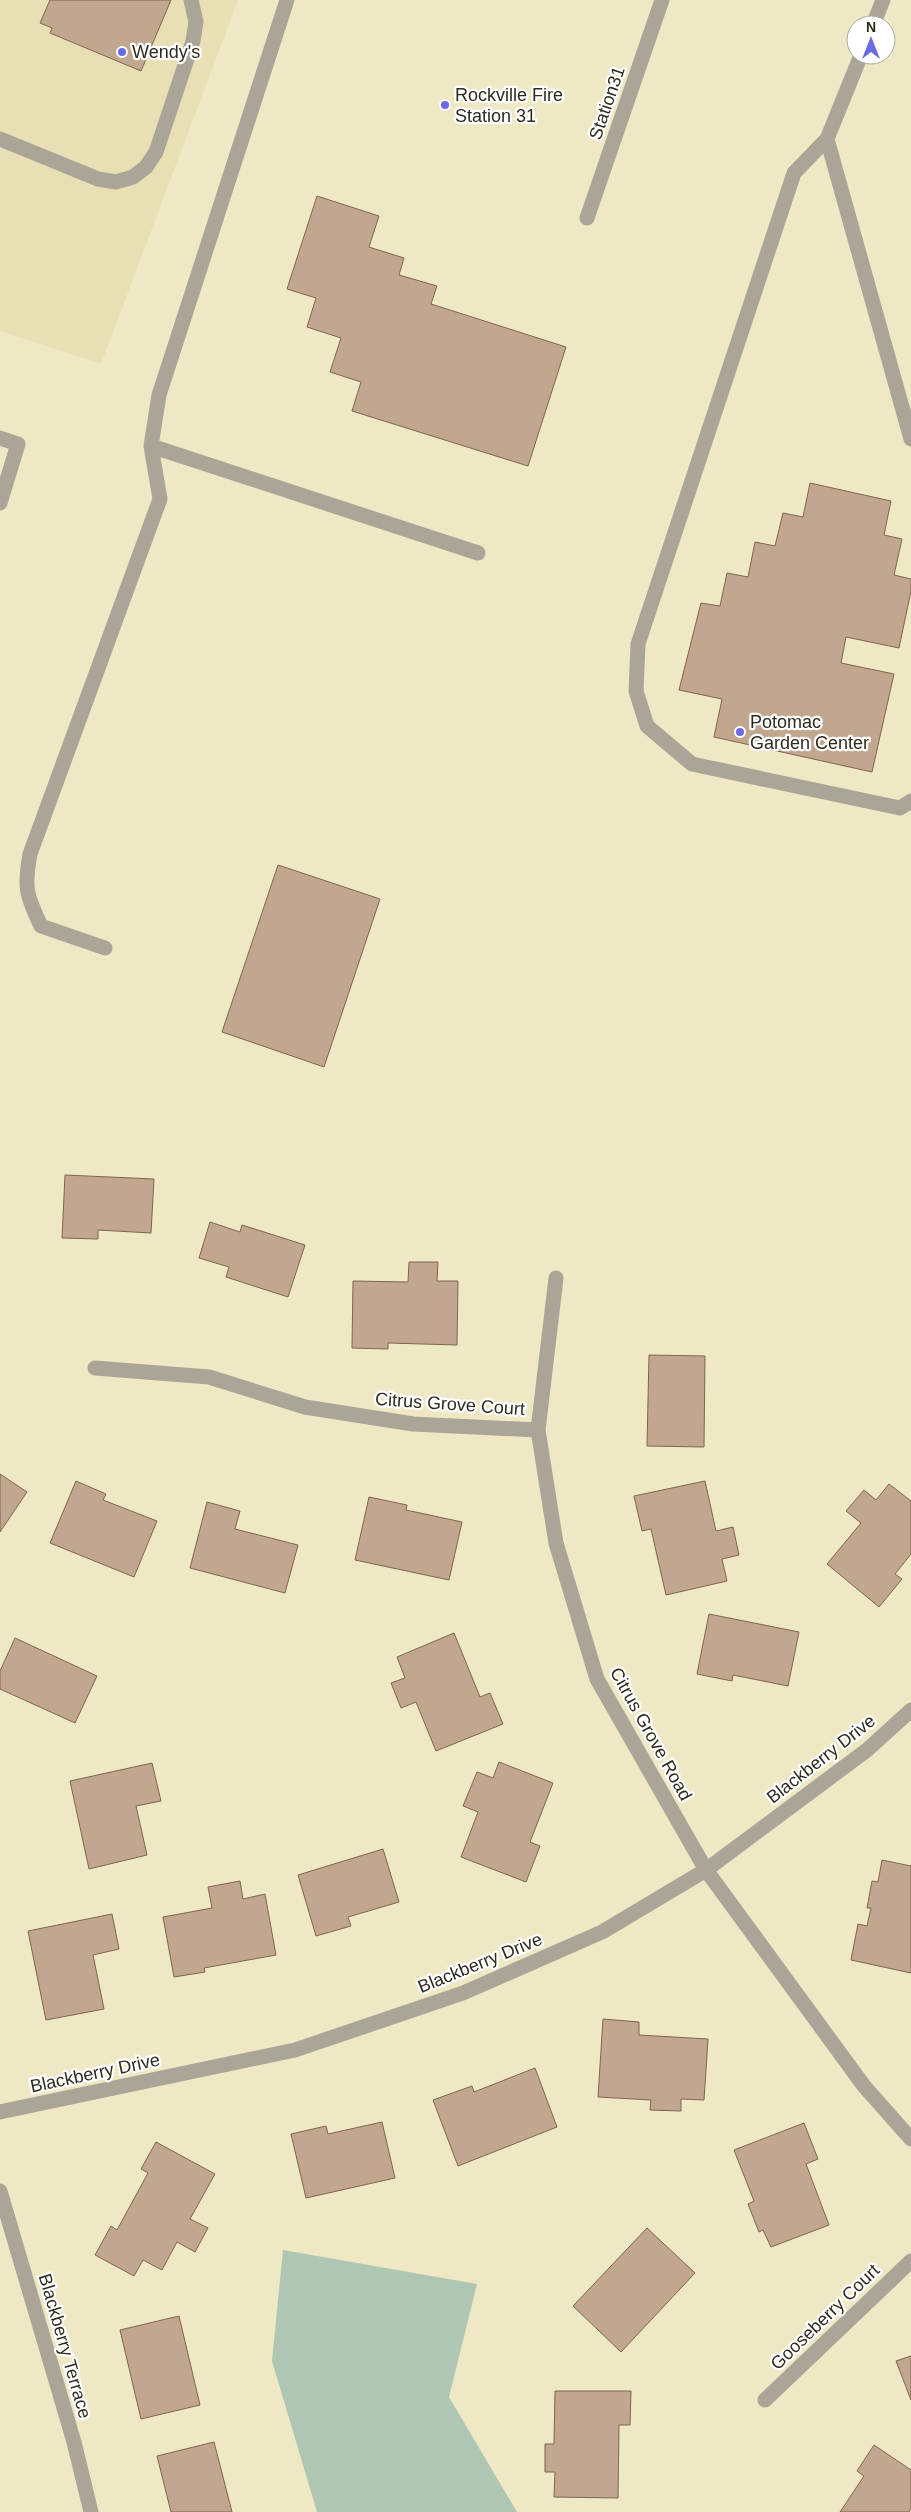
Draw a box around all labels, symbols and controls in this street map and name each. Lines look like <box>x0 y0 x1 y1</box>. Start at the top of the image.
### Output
north arrow <box>846 15 896 65</box>
text: N <box>866 19 876 35</box>
place label: Wendy's <box>132 42 200 62</box>
marker: Wendy's <box>116 46 128 58</box>
street label: Station31 <box>585 64 629 142</box>
place label: Rockville Fire Station 31 <box>455 85 563 126</box>
marker: Rockville Fire Station 31 <box>439 99 451 111</box>
place label: Potomac Garden Center <box>750 712 869 753</box>
marker: Potomac Garden Center <box>734 726 746 738</box>
street label: Citrus Grove Court <box>374 1389 526 1419</box>
street label: Citrus Grove Road <box>606 1664 696 1804</box>
street label: Blackberry Drive <box>763 1710 879 1808</box>
street label: Blackberry Drive <box>415 1929 545 1997</box>
street label: Blackberry Drive <box>28 2049 162 2097</box>
street label: Gooseberry Court <box>767 2260 883 2374</box>
street label: Blackberry Terrace <box>35 2271 95 2421</box>

